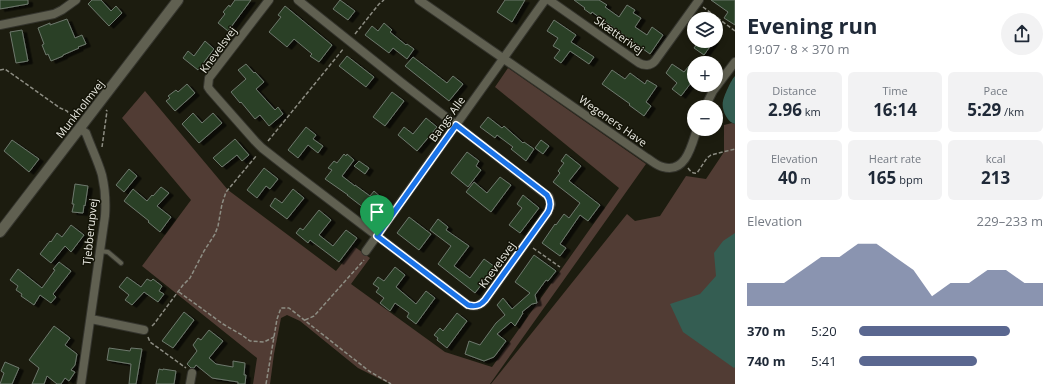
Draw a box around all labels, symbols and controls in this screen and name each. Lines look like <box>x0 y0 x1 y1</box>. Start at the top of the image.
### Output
text: Evening run <box>747 10 878 40</box>
street label: Skætterivej <box>592 12 647 57</box>
map controls <box>687 12 723 136</box>
button: layers <box>687 12 723 48</box>
button: share <box>1001 13 1043 55</box>
street label: Knevelsvej <box>196 24 239 76</box>
text: 19:07 · 8 × 370 m <box>747 40 850 58</box>
button: + <box>687 56 723 92</box>
street label: Munkholmvej <box>52 77 107 141</box>
text: Distance <box>772 83 816 98</box>
text: Time <box>882 83 908 98</box>
text: Pace <box>984 83 1008 98</box>
street label: Wegeners Have <box>576 92 650 150</box>
street label: Bangs Alle <box>425 93 468 144</box>
text: 2.96 <box>768 98 802 121</box>
text: 16:14 <box>873 98 917 121</box>
text: 5:29 <box>967 98 1001 121</box>
button: − <box>687 100 723 136</box>
text: km <box>802 104 821 119</box>
text: /km <box>1001 104 1024 119</box>
text: Elevation <box>771 151 818 166</box>
text: Heart rate <box>869 151 921 166</box>
text: kcal <box>986 151 1006 166</box>
text: 40 <box>778 166 798 189</box>
text: 165 <box>867 166 896 189</box>
text: 213 <box>981 166 1010 189</box>
text: m <box>798 172 811 187</box>
text: bpm <box>896 172 923 187</box>
pin <box>360 195 394 236</box>
street label: Tjebberupvej <box>79 198 100 266</box>
icon: arrive <box>366 201 388 223</box>
text: Elevation <box>747 212 802 230</box>
text: 229–233 m <box>976 212 1043 230</box>
street label: Knevelsvej <box>475 239 518 291</box>
text: 370 m <box>747 322 785 340</box>
text: 5:20 <box>811 322 837 340</box>
text: 740 m <box>747 352 785 370</box>
text: 5:41 <box>811 352 837 370</box>

